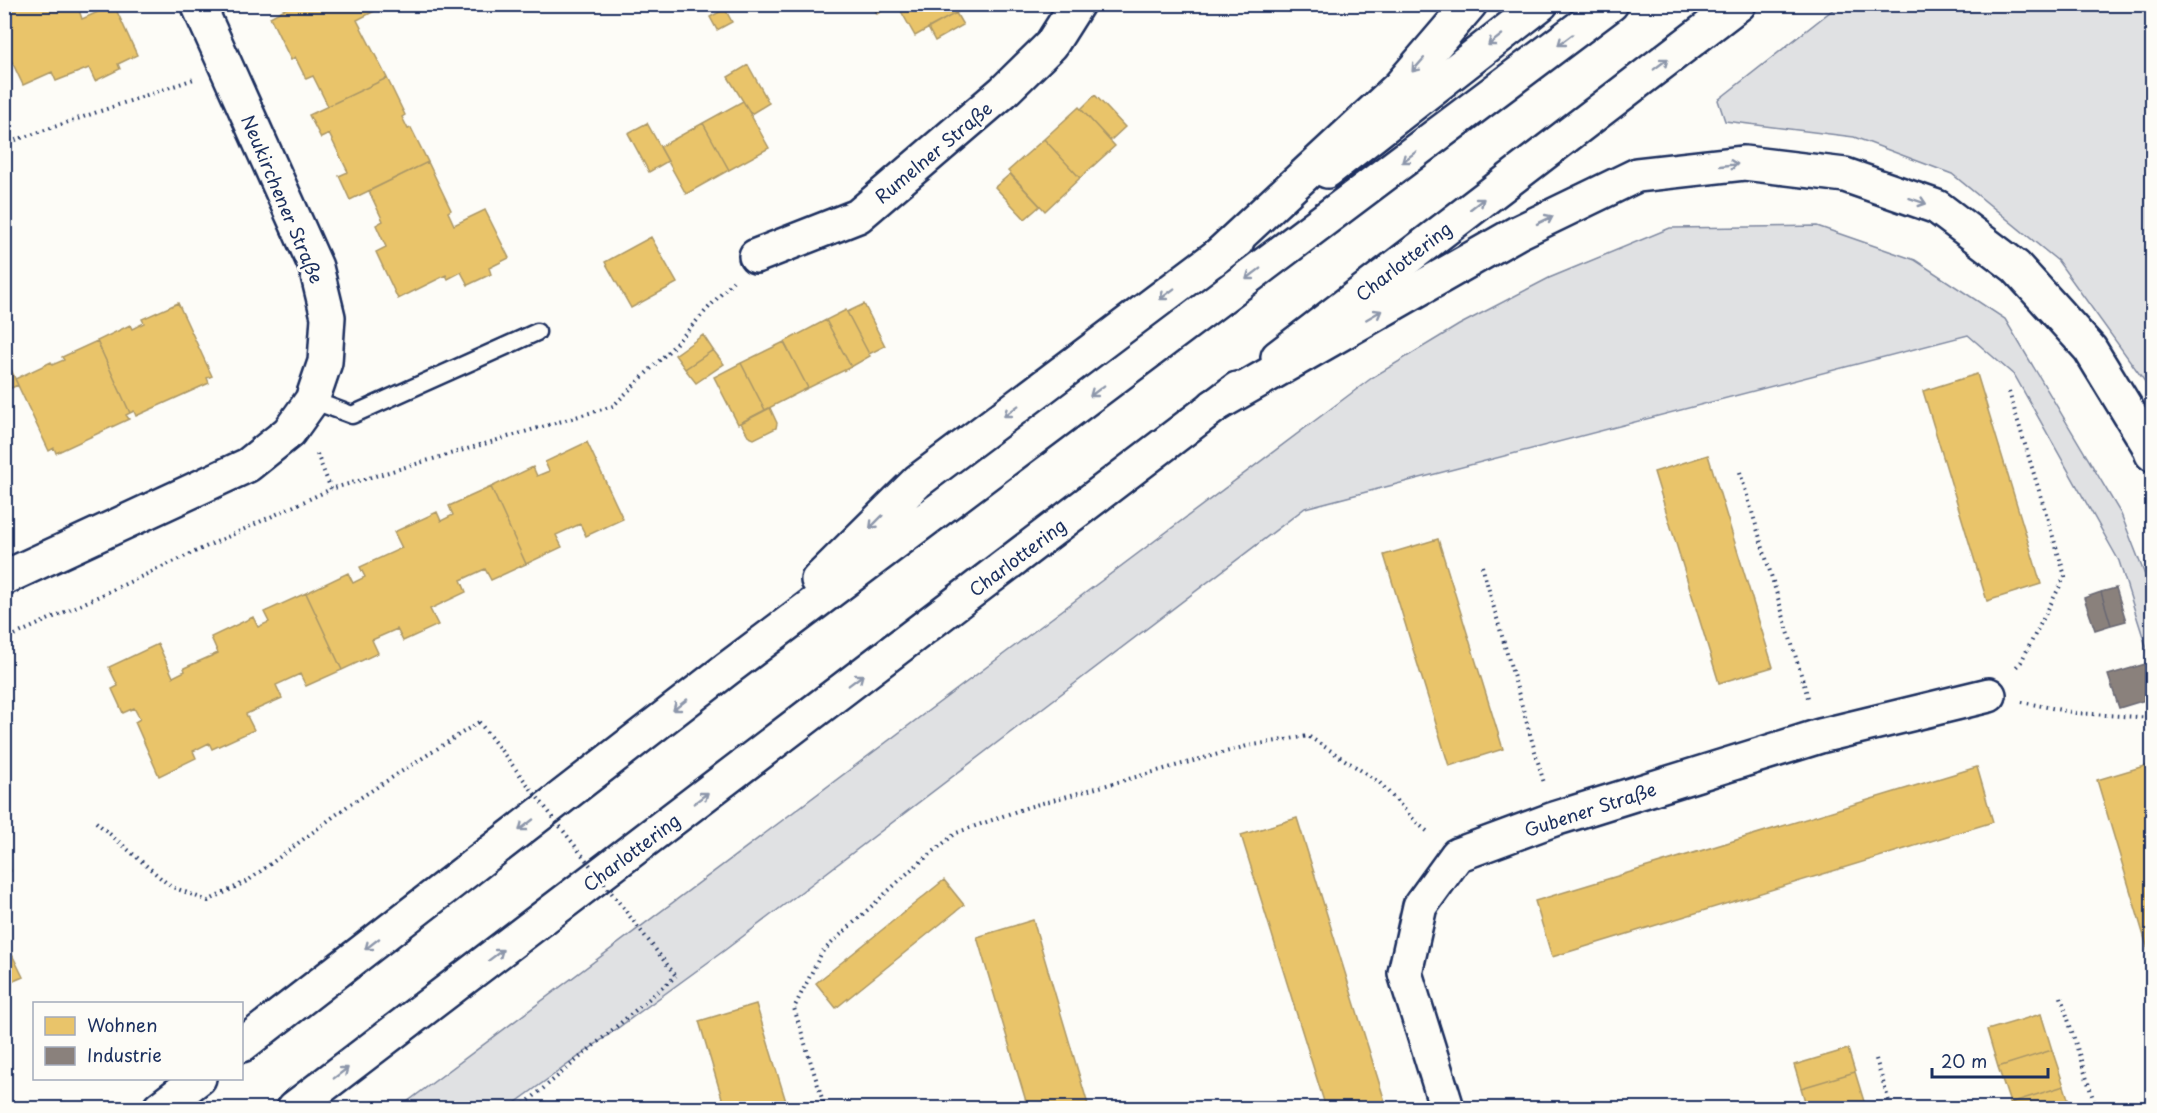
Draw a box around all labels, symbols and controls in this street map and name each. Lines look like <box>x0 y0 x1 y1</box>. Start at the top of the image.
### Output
one-way arrow <box>1557 33 1573 46</box>
one-way arrow <box>1487 34 1503 47</box>
one-way arrow <box>1411 57 1425 72</box>
one-way arrow <box>1652 58 1668 70</box>
street label: Rumelner Straße <box>868 95 998 209</box>
street label: Neukirchener Straße <box>235 111 331 287</box>
one-way arrow <box>1401 150 1417 163</box>
one-way arrow <box>1718 159 1738 170</box>
one-way arrow <box>1909 196 1927 207</box>
one-way arrow <box>1469 198 1485 211</box>
one-way arrow <box>1535 213 1553 225</box>
street label: Charlottering <box>1349 215 1457 307</box>
one-way arrow <box>1245 267 1261 280</box>
one-way arrow <box>1159 287 1175 300</box>
one-way arrow <box>1365 308 1382 320</box>
one-way arrow <box>1089 384 1105 397</box>
one-way arrow <box>1003 404 1019 417</box>
street label: Charlottering <box>963 512 1071 602</box>
one-way arrow <box>868 515 883 530</box>
one-way arrow <box>847 674 863 686</box>
one-way arrow <box>673 699 689 712</box>
street label: Gubener Straße <box>1521 775 1659 843</box>
one-way arrow <box>692 792 708 805</box>
street label: Charlottering <box>577 807 685 897</box>
one-way arrow <box>519 818 535 831</box>
one-way arrow <box>365 938 381 951</box>
one-way arrow <box>487 948 503 961</box>
legend <box>33 1002 243 1080</box>
text: Wohnen <box>87 1011 158 1038</box>
text: Industrie <box>87 1041 162 1068</box>
scale bar <box>1932 1041 2048 1079</box>
text: 20 m <box>1941 1047 1987 1074</box>
one-way arrow <box>332 1067 348 1079</box>

